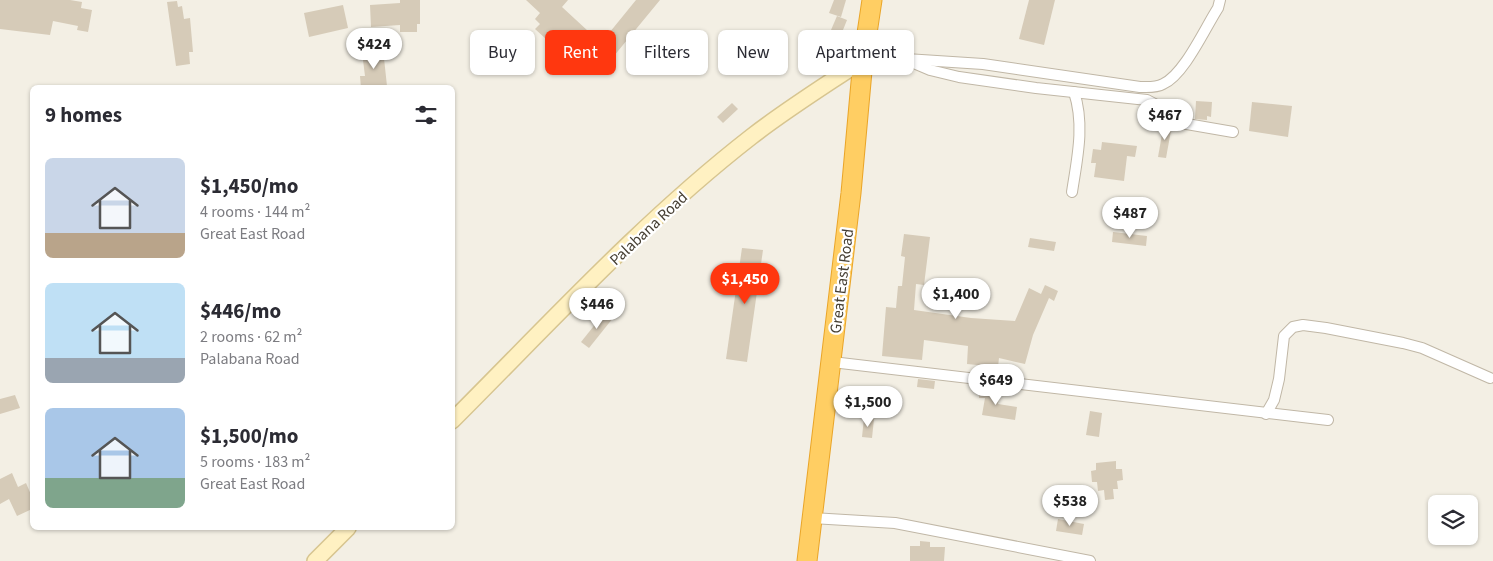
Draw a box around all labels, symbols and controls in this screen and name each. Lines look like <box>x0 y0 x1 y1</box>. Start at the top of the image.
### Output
pin: $424 <box>344 28 404 70</box>
chip: Buy <box>470 30 535 75</box>
chip: Rent <box>545 30 616 75</box>
chip: Filters <box>626 30 708 75</box>
chip: New <box>718 30 788 75</box>
chip: Apartment <box>798 30 914 75</box>
text: $424 <box>357 33 391 55</box>
pin: $467 <box>1135 98 1195 141</box>
text: 9 homes <box>45 100 122 130</box>
icon: filters <box>412 101 440 129</box>
text: $467 <box>1148 104 1182 126</box>
text: $1,450/mo <box>200 171 299 201</box>
icon: home <box>85 178 145 238</box>
street label: Palabana Road <box>605 187 693 271</box>
pin: $487 <box>1100 196 1160 239</box>
text: 4 rooms · 144 m² <box>200 201 310 223</box>
text: $487 <box>1113 202 1147 224</box>
text: Great East Road <box>200 223 305 245</box>
street label: Great East Road <box>825 228 859 335</box>
pin: $1,450 <box>704 262 786 305</box>
text: $1,450 <box>721 268 769 290</box>
pin: $1,400 <box>915 278 997 320</box>
text: $1,400 <box>932 283 980 305</box>
pin: $446 <box>567 288 627 330</box>
text: $446 <box>580 293 614 315</box>
text: $446/mo <box>200 296 281 326</box>
icon: home <box>85 303 145 363</box>
text: 2 rooms · 62 m² <box>200 326 302 348</box>
text: Palabana Road <box>200 348 300 370</box>
pin: $649 <box>966 364 1026 406</box>
text: $649 <box>979 369 1013 391</box>
pin: $1,500 <box>827 386 909 428</box>
text: $1,500 <box>844 391 892 413</box>
text: $1,500/mo <box>200 421 299 451</box>
icon: home <box>85 428 145 488</box>
text: 5 rooms · 183 m² <box>200 451 310 473</box>
text: Great East Road <box>200 473 305 495</box>
pin: $538 <box>1040 484 1100 527</box>
text: $538 <box>1053 490 1087 512</box>
map controls <box>1428 495 1478 545</box>
button: layers <box>1428 495 1478 545</box>

